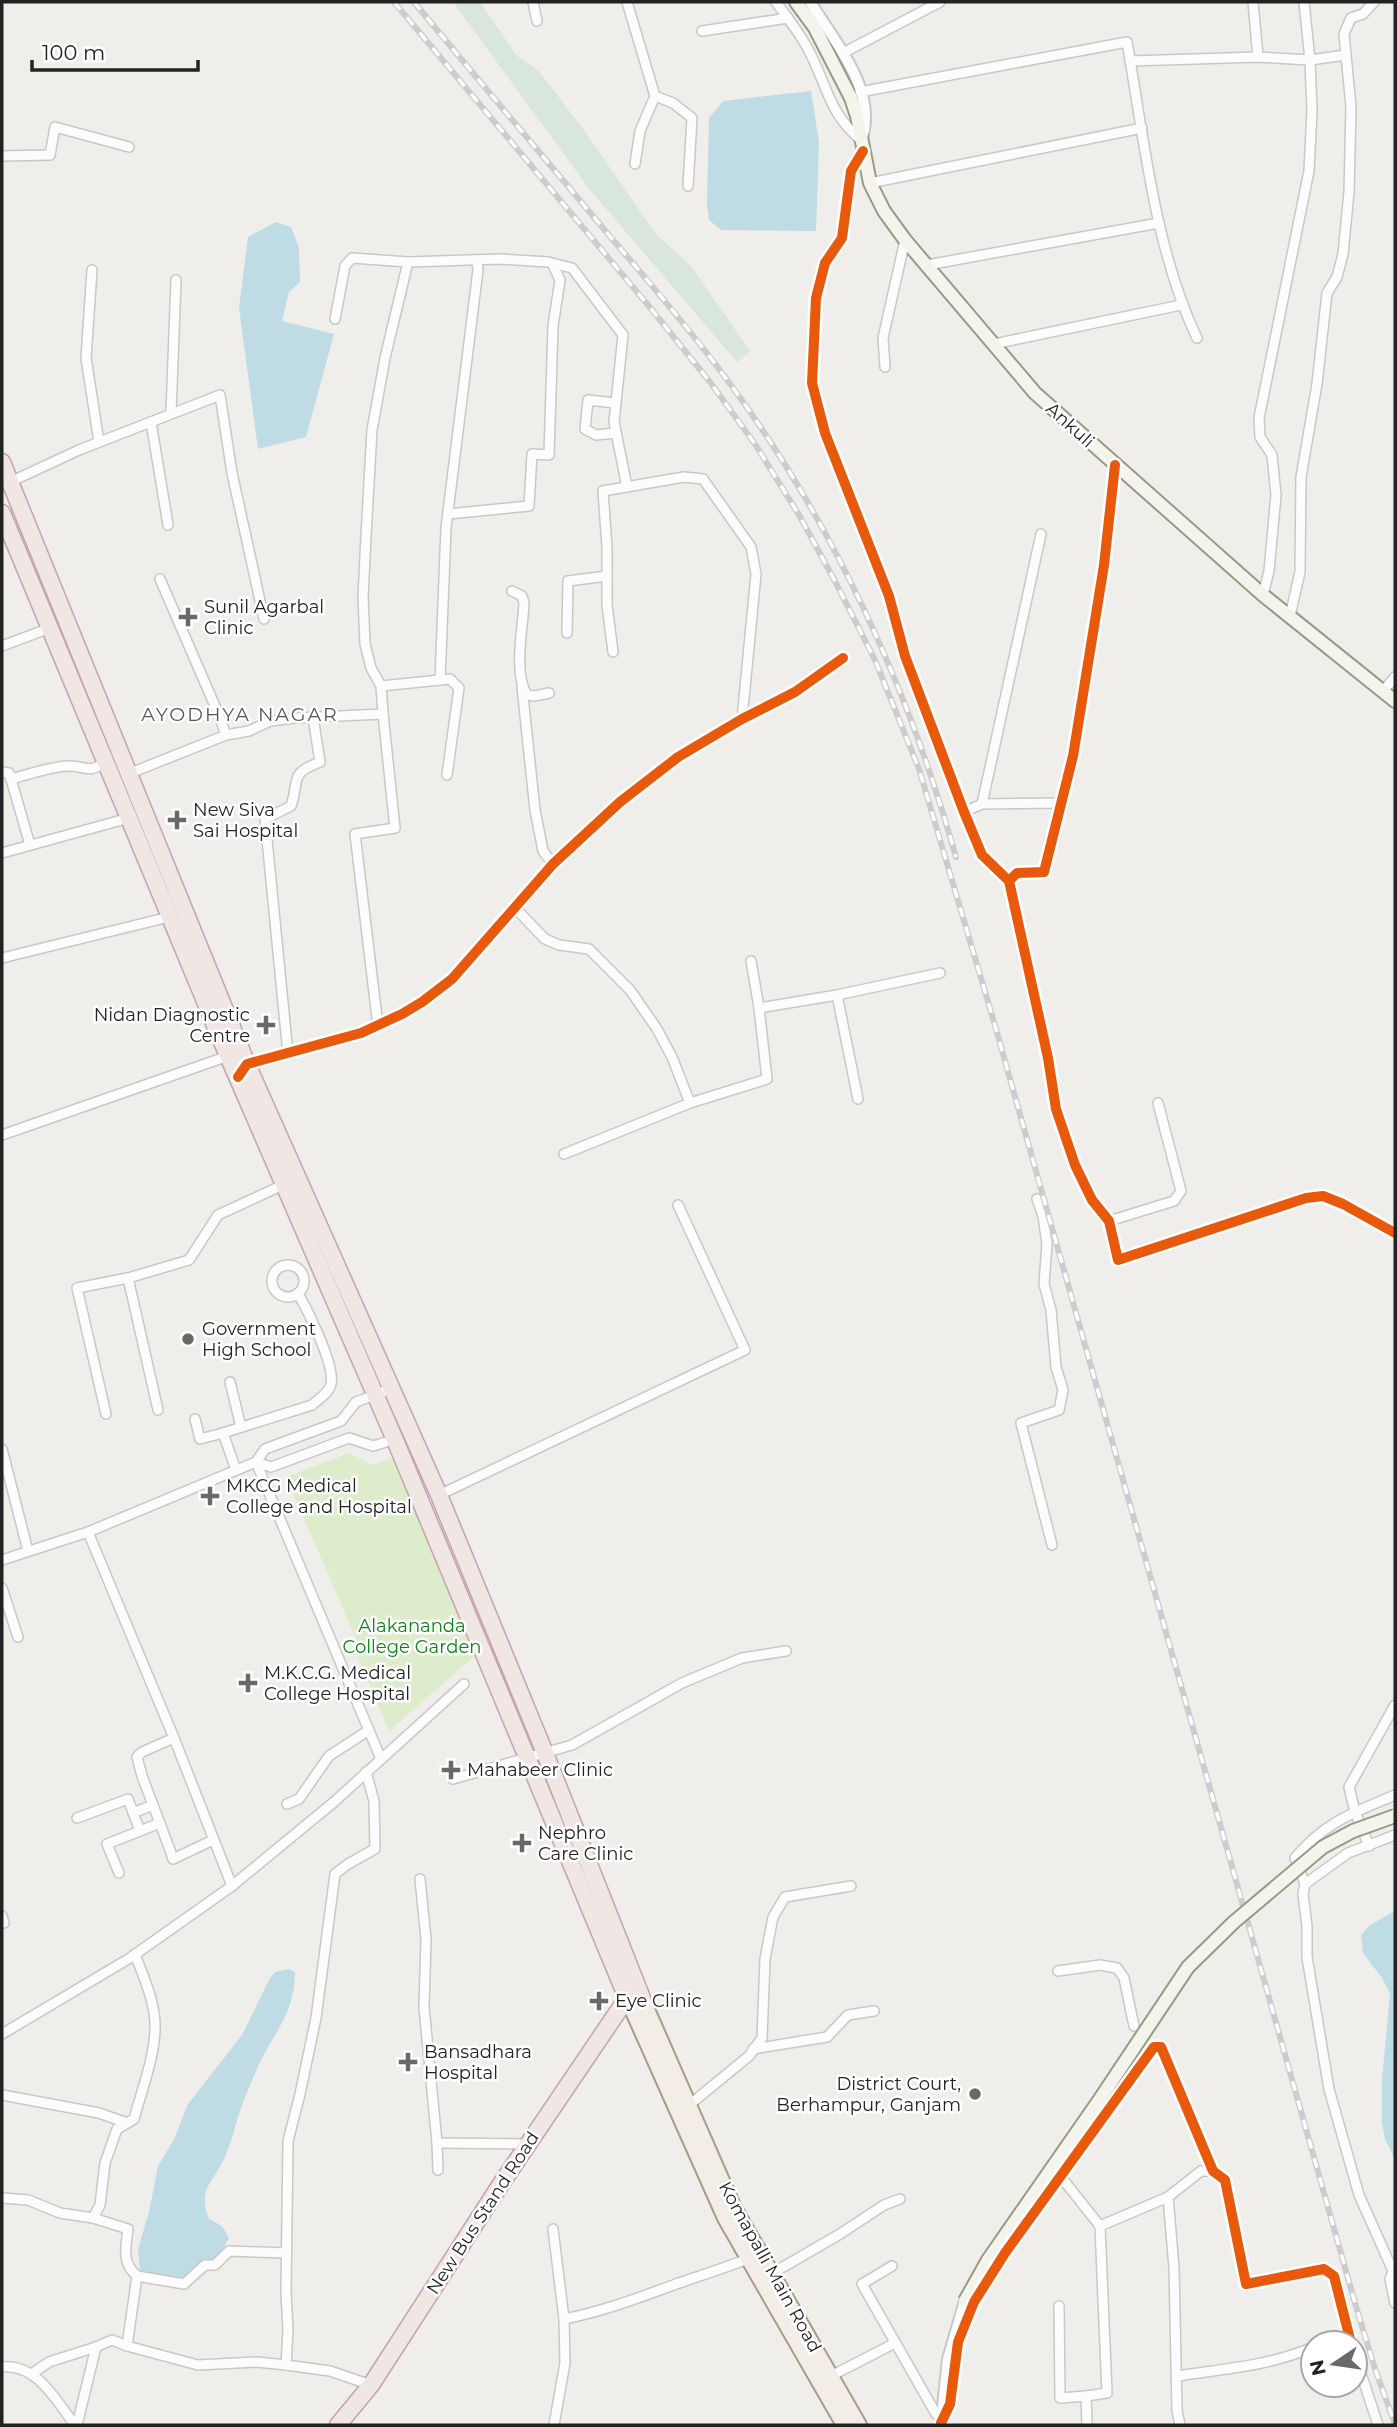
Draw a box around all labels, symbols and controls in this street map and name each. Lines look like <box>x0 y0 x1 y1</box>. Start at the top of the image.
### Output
scale bar <box>32 28 198 72</box>
text: 100 m <box>42 40 105 65</box>
street label: Ankuli <box>1041 398 1099 452</box>
place label: Sunil Agarbal Clinic <box>204 596 324 639</box>
marker: Sunil Agarbal Clinic <box>178 607 198 627</box>
district label: AYODHYA NAGAR <box>141 703 339 726</box>
place label: New Siva Sai Hospital <box>193 799 298 842</box>
marker: New Siva Sai Hospital <box>167 810 187 830</box>
place label: Nidan Diagnostic Centre <box>94 1004 250 1047</box>
marker: Nidan Diagnostic Centre <box>256 1015 276 1035</box>
place label: Government High School <box>202 1318 316 1361</box>
marker: Government High School <box>180 1331 196 1347</box>
place label: MKCG Medical College and Hospital <box>226 1475 412 1518</box>
marker: MKCG Medical College and Hospital <box>200 1486 220 1506</box>
park label: Alakananda College Garden <box>343 1615 481 1658</box>
place label: M.K.C.G. Medical College Hospital <box>264 1662 411 1705</box>
marker: M.K.C.G. Medical College Hospital <box>238 1673 258 1693</box>
place label: Mahabeer Clinic <box>467 1759 613 1781</box>
marker: Mahabeer Clinic <box>441 1760 461 1780</box>
place label: Nephro Care Clinic <box>538 1822 633 1865</box>
marker: Nephro Care Clinic <box>512 1833 532 1853</box>
place label: Eye Clinic <box>615 1990 702 2012</box>
marker: Eye Clinic <box>589 1991 609 2011</box>
place label: Bansadhara Hospital <box>424 2041 532 2084</box>
marker: Bansadhara Hospital <box>398 2052 418 2072</box>
place label: District Court, Berhampur, Ganjam <box>776 2073 961 2116</box>
marker: District Court, Berhampur, Ganjam <box>967 2086 983 2102</box>
street label: New Bus Stand Road <box>422 2127 544 2299</box>
street label: Komapalli Main Road <box>714 2178 826 2356</box>
north arrow <box>1299 2329 1369 2399</box>
text: N <box>1305 2358 1331 2378</box>

